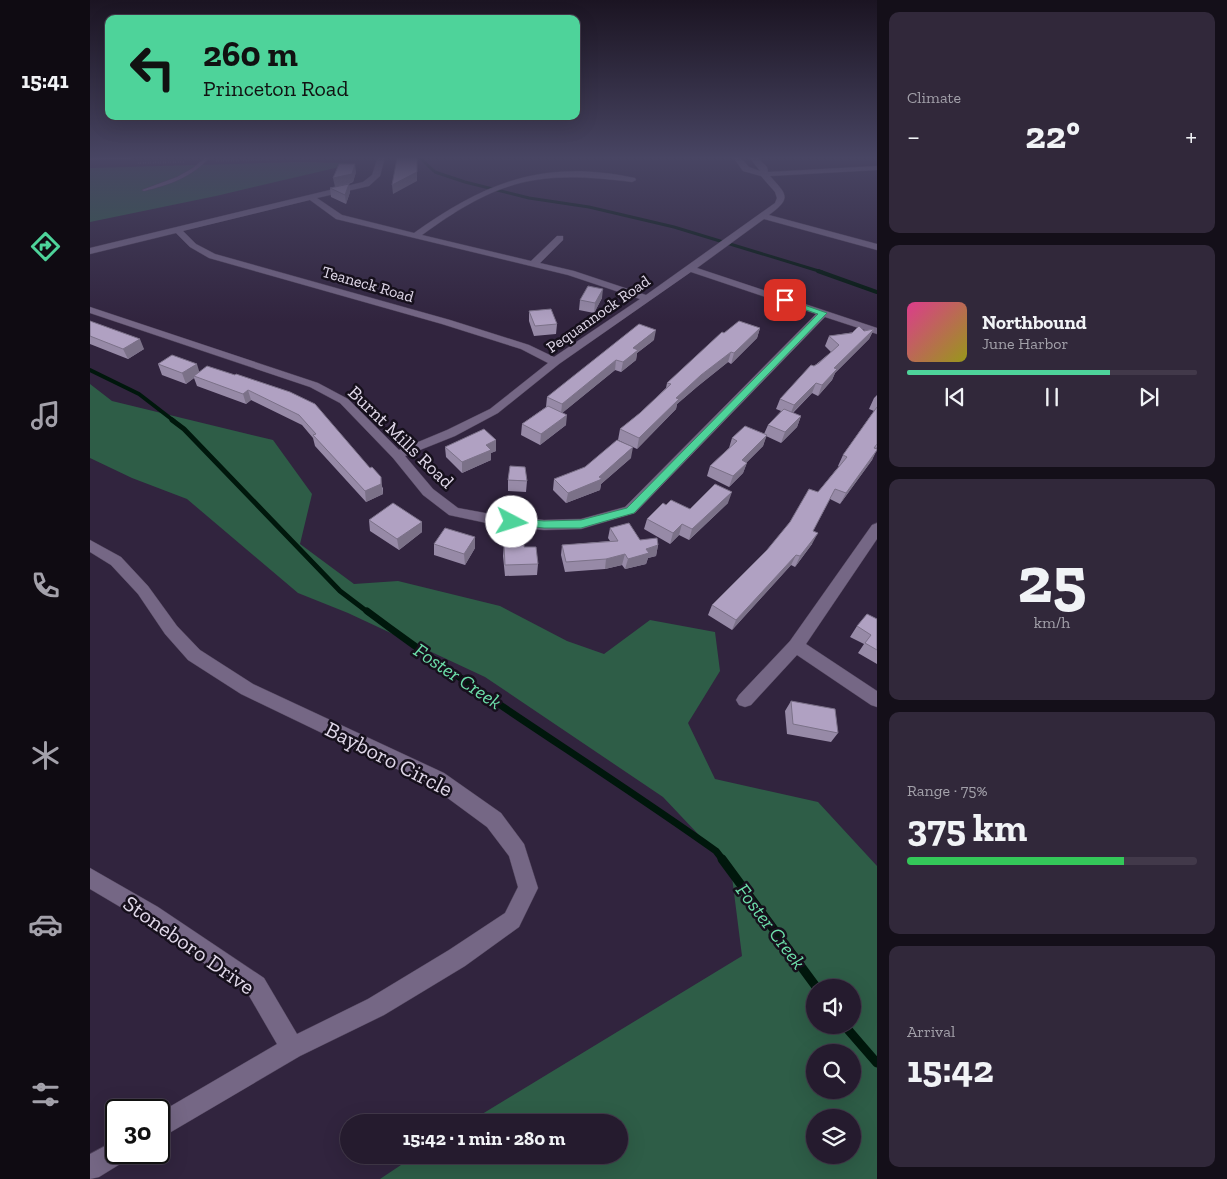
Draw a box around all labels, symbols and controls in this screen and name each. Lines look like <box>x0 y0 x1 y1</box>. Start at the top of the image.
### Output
text: 260 m <box>203 33 298 75</box>
icon: left <box>120 35 185 100</box>
text: 15:41 <box>21 67 69 94</box>
text: Princeton Road <box>203 75 349 102</box>
text: Climate <box>907 88 961 107</box>
text: 22° <box>1025 112 1080 158</box>
text: − <box>907 120 920 153</box>
text: + <box>1185 120 1197 153</box>
icon: directions <box>28 229 63 264</box>
street label: Teaneck Road <box>320 262 416 306</box>
street label: Pequannock Road <box>543 271 654 357</box>
pin <box>764 279 806 321</box>
icon: arrive <box>771 286 799 314</box>
text: Northbound <box>982 311 1087 334</box>
text: June Harbor <box>982 334 1068 353</box>
street label: Burnt Mills Road <box>343 381 459 494</box>
icon: previous <box>941 383 969 411</box>
icon: pause <box>1038 383 1066 411</box>
icon: next <box>1135 383 1163 411</box>
icon: music <box>28 398 63 433</box>
position arrow <box>485 495 537 547</box>
text: 25 <box>1018 541 1086 619</box>
icon: phone <box>28 568 63 603</box>
text: km/h <box>1034 613 1070 632</box>
water label: Foster Creek <box>409 638 507 714</box>
street label: Bayboro Circle <box>321 715 457 803</box>
icon: climate <box>28 738 63 773</box>
text: Range · 75% <box>907 781 988 800</box>
text: 375 km <box>907 805 1027 851</box>
water label: Foster Creek <box>731 878 811 974</box>
street label: Stoneboro Drive <box>118 890 260 1000</box>
icon: car <box>28 907 63 942</box>
map controls <box>806 979 861 1164</box>
button: sound <box>806 979 861 1034</box>
text: Arrival <box>907 1022 955 1041</box>
button: search <box>806 1044 861 1099</box>
text: 15:42 <box>907 1046 994 1092</box>
icon: filters <box>28 1077 63 1112</box>
speed limit sign: 30 <box>105 1099 170 1164</box>
button: layers <box>806 1109 861 1164</box>
text: 15:42 · 1 min · 280 m <box>403 1127 565 1150</box>

